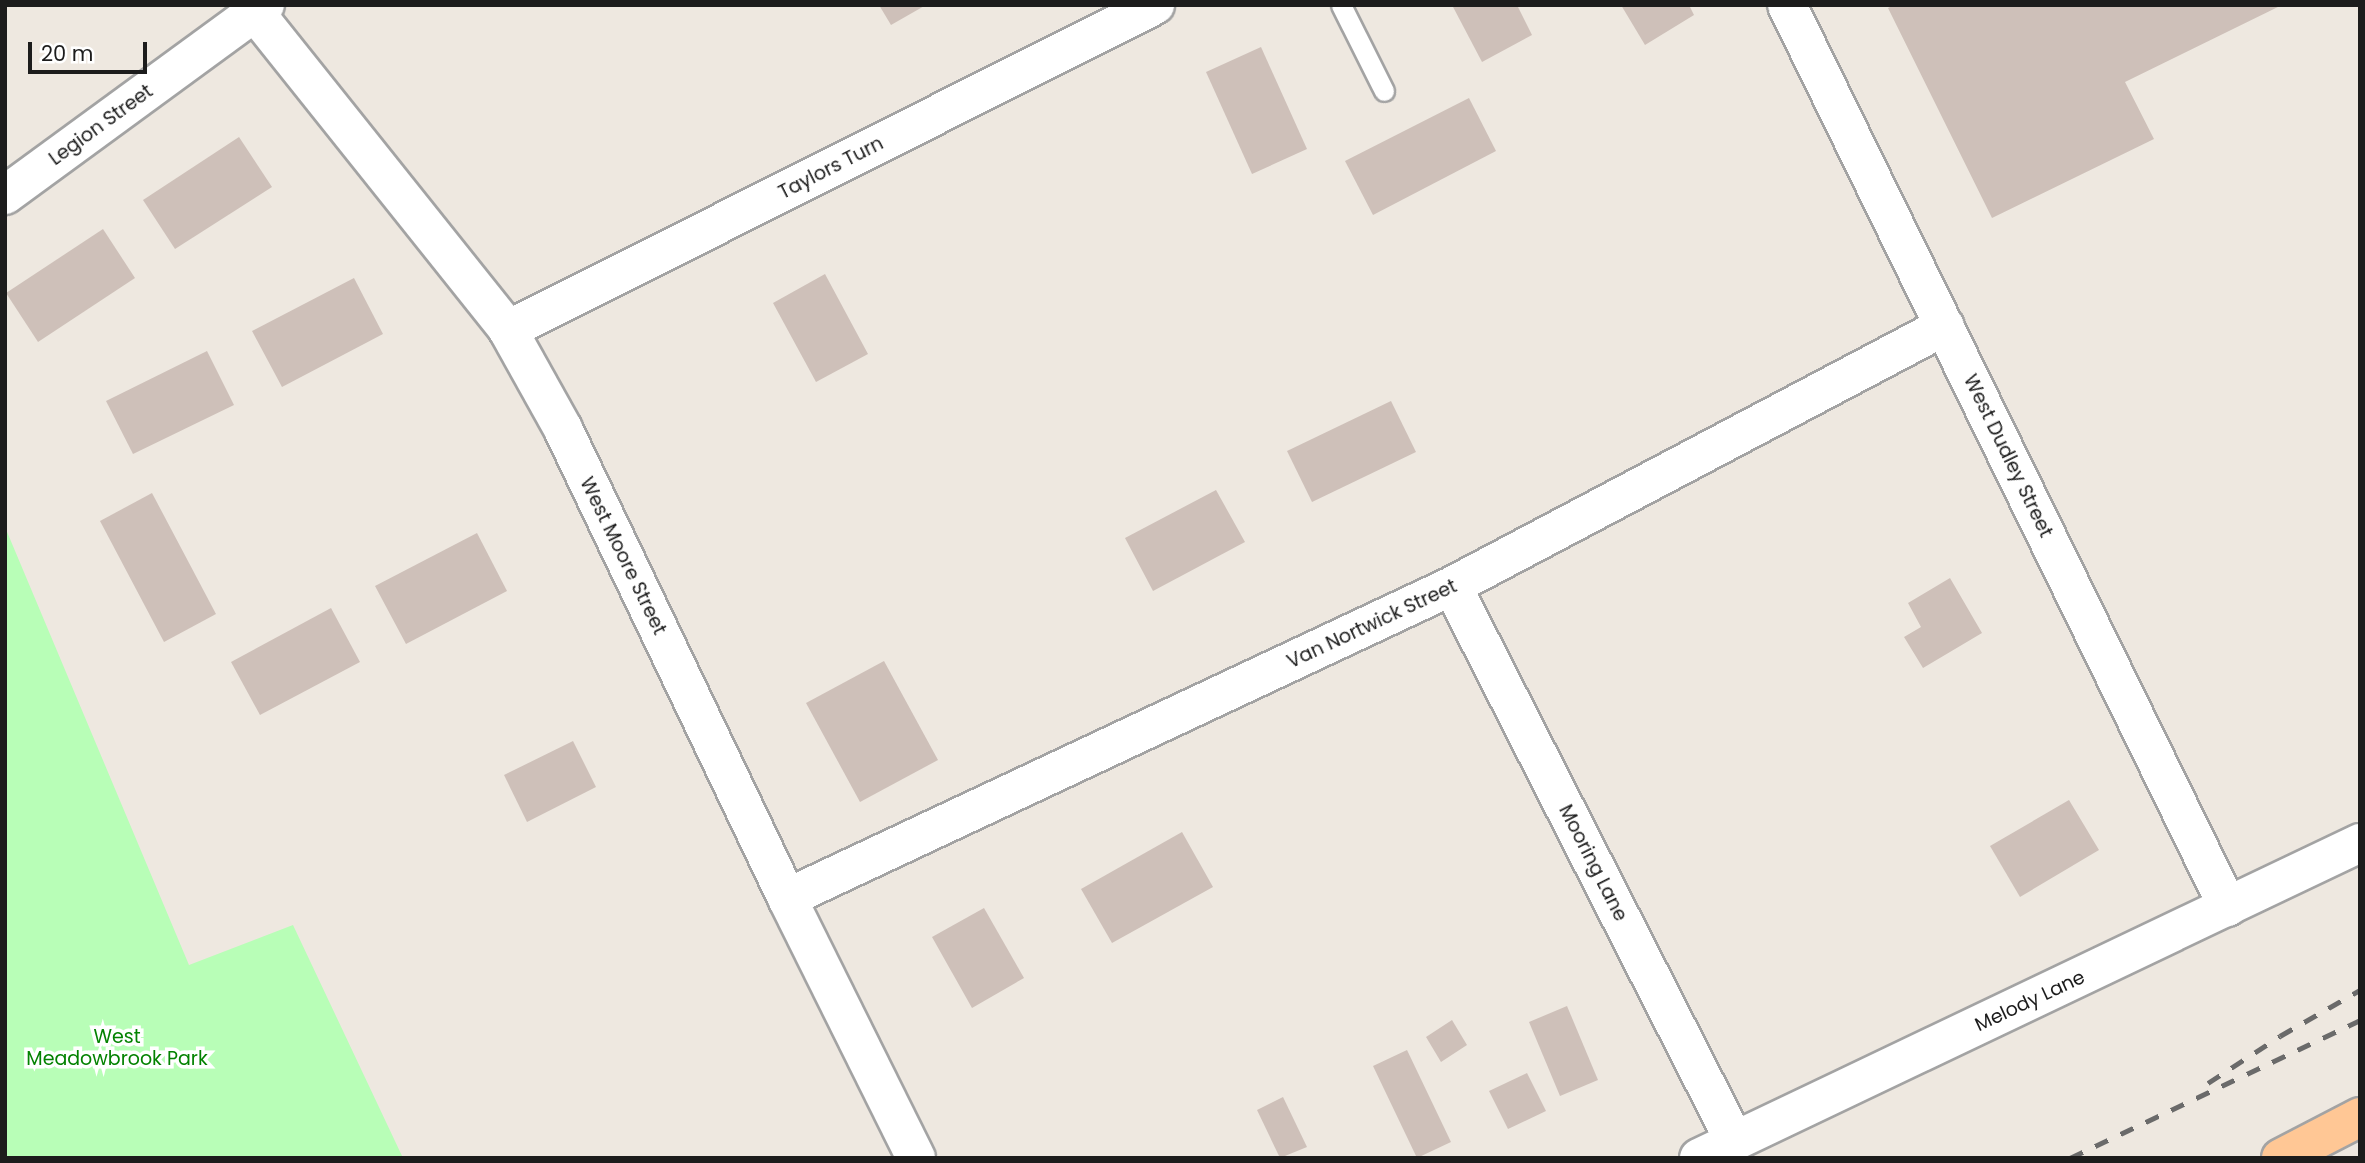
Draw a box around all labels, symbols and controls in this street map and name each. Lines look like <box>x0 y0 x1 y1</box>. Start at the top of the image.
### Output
scale bar <box>32 28 150 72</box>
text: 20 m <box>41 39 94 68</box>
street label: Legion Street <box>45 80 157 170</box>
street label: Taylors Turn <box>775 132 887 204</box>
street label: West Dudley Street <box>1959 371 2057 541</box>
street label: West Moore Street <box>575 473 671 639</box>
street label: Van Nortwick Street <box>1283 575 1461 673</box>
street label: Mooring Lane <box>1554 801 1632 925</box>
street label: Melody Lane <box>1971 966 2089 1036</box>
park label: West Meadowbrook Park <box>26 1026 208 1070</box>

